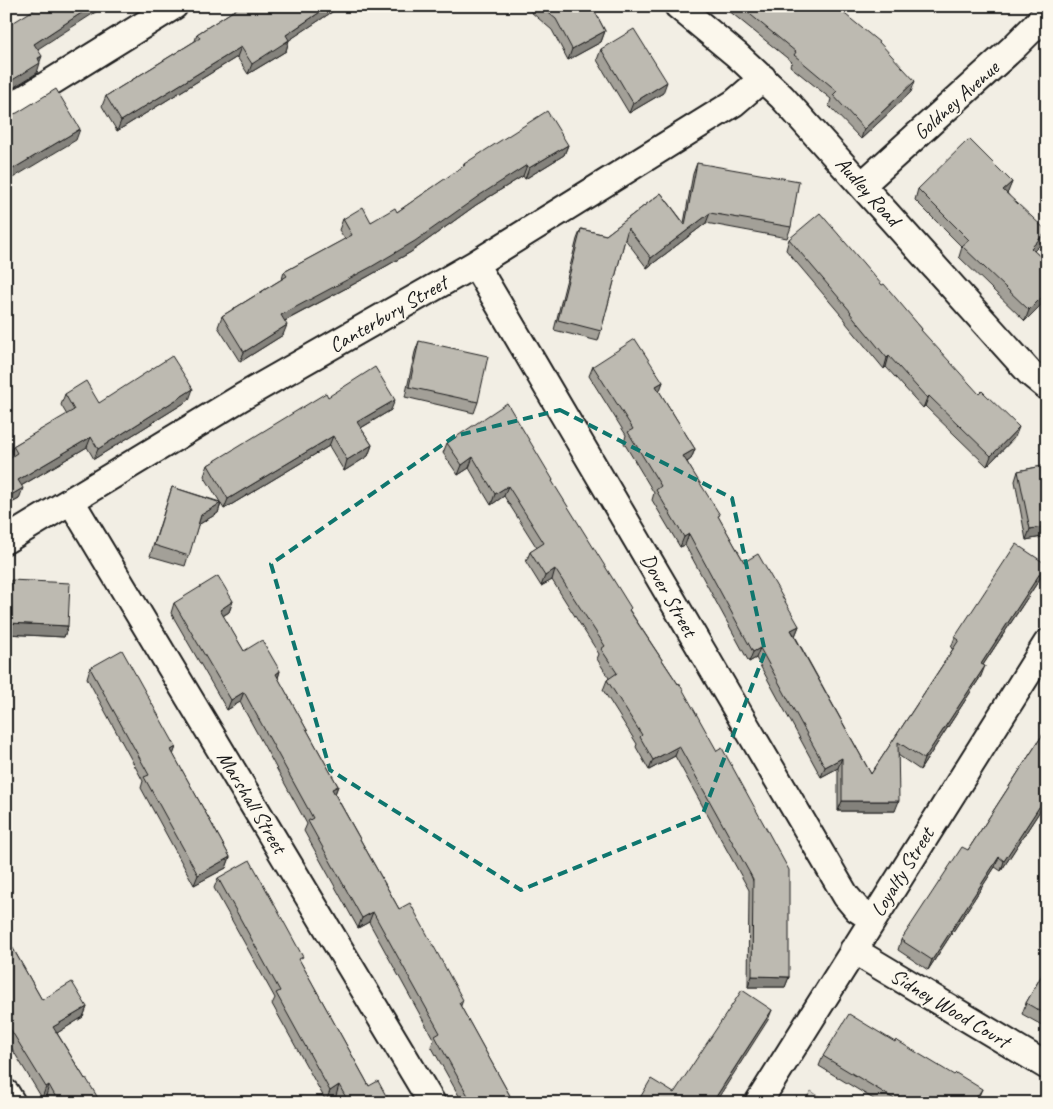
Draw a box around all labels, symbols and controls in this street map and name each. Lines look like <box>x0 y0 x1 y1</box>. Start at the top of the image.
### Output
street label: Goldney Avenue <box>908 54 1005 145</box>
street label: Audley Road <box>830 151 909 234</box>
street label: Canterbury Street <box>324 268 454 358</box>
street label: Dover Street <box>635 549 704 643</box>
street label: Marshall Street <box>211 746 294 860</box>
street label: Loyalty Street <box>865 821 941 921</box>
street label: Sidney Wood Court <box>886 962 1017 1055</box>

